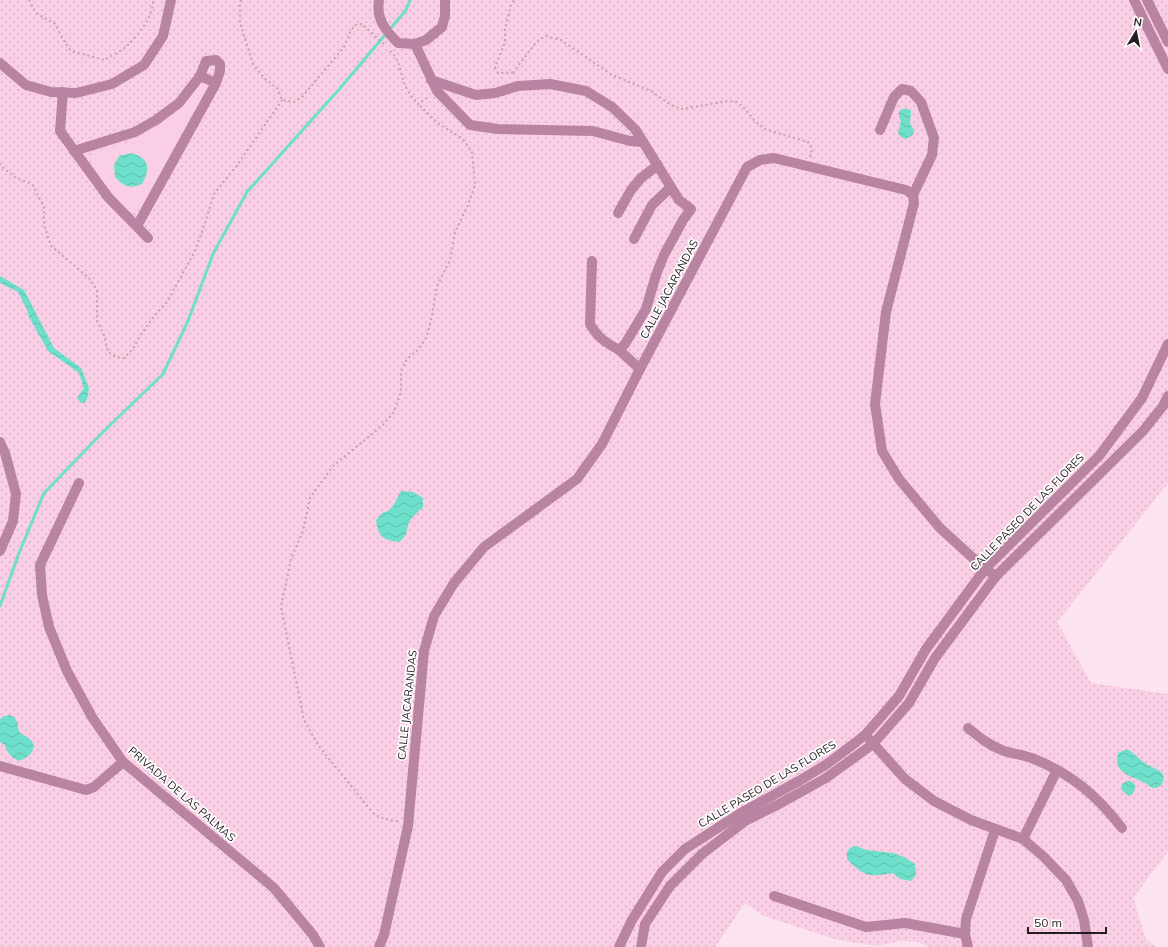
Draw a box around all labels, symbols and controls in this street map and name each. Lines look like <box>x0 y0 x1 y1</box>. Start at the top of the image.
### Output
north arrow <box>1116 12 1156 52</box>
text: N <box>1132 15 1143 30</box>
street label: CALLE JACARANDAS <box>637 237 701 341</box>
street label: CALLE PASEO DE LAS FLORES <box>967 450 1087 574</box>
street label: CALLE JACARANDAS <box>394 649 420 761</box>
street label: CALLE PASEO DE LAS FLORES <box>696 737 838 831</box>
street label: PRIVADA DE LAS PALMAS <box>125 744 239 845</box>
scale bar <box>1028 909 1106 935</box>
text: 50 m <box>1034 915 1062 930</box>

